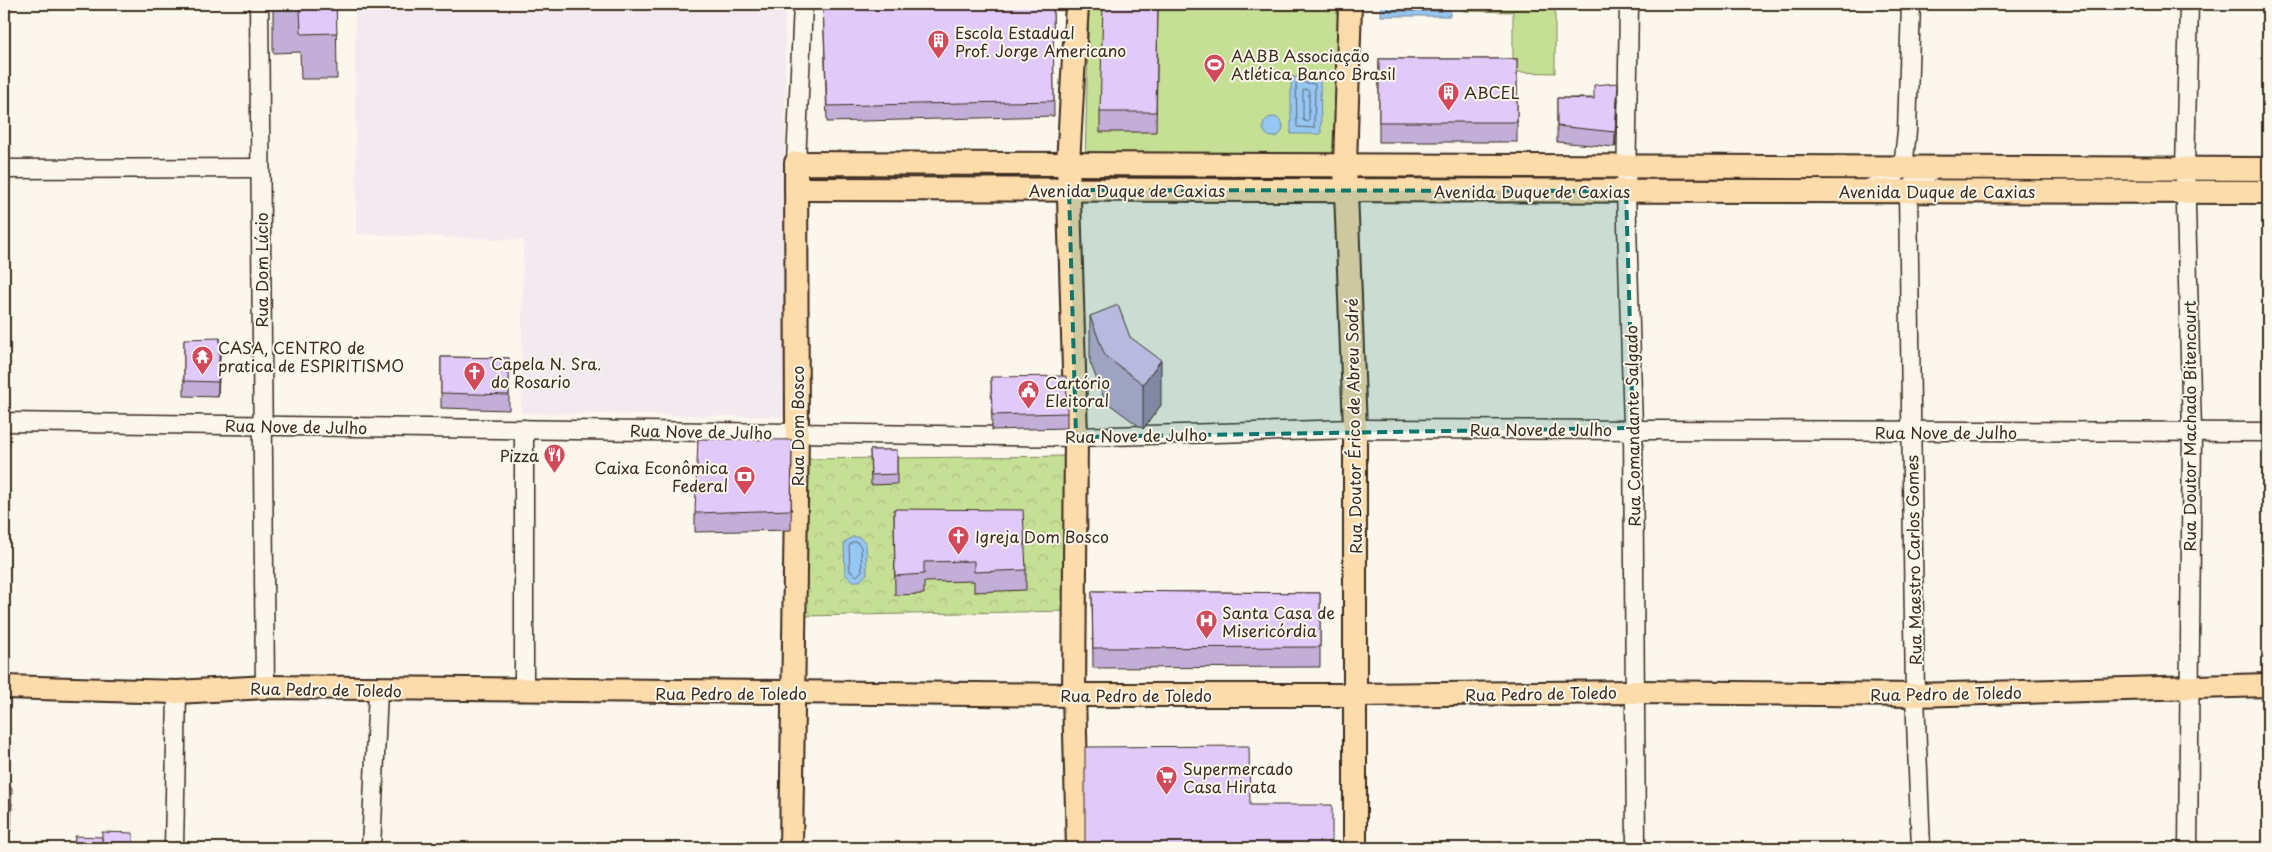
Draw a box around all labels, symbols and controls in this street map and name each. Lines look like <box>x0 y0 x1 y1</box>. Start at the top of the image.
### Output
place label: Escola Estadual Prof. Jorge Americano <box>955 20 1126 62</box>
building icon: Escola Estadual Prof. Jorge Americano <box>927 29 951 60</box>
place label: AABB Associação Atlética Banco Brasil <box>1231 43 1396 85</box>
sports icon: AABB Associação Atlética Banco Brasil <box>1203 52 1227 83</box>
building icon: ABCEL <box>1436 80 1460 111</box>
place label: ABCEL <box>1464 80 1520 104</box>
street label: Avenida Duque de Caxias <box>1029 178 1225 202</box>
street label: Avenida Duque de Caxias <box>1434 179 1630 203</box>
street label: Avenida Duque de Caxias <box>1839 179 2035 203</box>
street label: Rua Dom Lúcio <box>249 212 273 328</box>
street label: Rua Doutor Érico de Abreu Sodré <box>1339 298 1367 554</box>
street label: Rua Doutor Machado Bitencourt <box>2177 300 2201 552</box>
street label: Rua Comandante Salgado <box>1618 325 1646 527</box>
place label: CASA, CENTRO de pratica de ESPIRITISMO <box>218 335 404 377</box>
temple icon: CASA, CENTRO de pratica de ESPIRITISMO <box>190 344 214 375</box>
place label: Capela N. Sra. do Rosario <box>491 351 601 393</box>
church icon: Capela N. Sra. do Rosario <box>463 360 487 391</box>
street label: Rua Dom Bosco <box>785 366 809 486</box>
place label: Cartório Eleitoral <box>1045 370 1110 412</box>
public building icon: Cartório Eleitoral <box>1017 379 1041 410</box>
street label: Rua Nove de Julho <box>225 413 367 439</box>
street label: Rua Nove de Julho <box>1470 417 1612 441</box>
street label: Rua Nove de Julho <box>630 418 772 444</box>
street label: Rua Nove de Julho <box>1875 420 2017 444</box>
street label: Rua Nove de Julho <box>1065 422 1207 448</box>
place label: Pizza <box>500 443 539 467</box>
restaurant icon: Pizza <box>543 443 567 474</box>
place label: Caixa Econômica Federal <box>595 455 728 497</box>
street label: Rua Maestro Carlos Gomes <box>1899 455 1927 665</box>
bank icon: Caixa Econômica Federal <box>732 464 756 495</box>
church icon: Igreja Dom Bosco <box>947 524 971 555</box>
place label: Igreja Dom Bosco <box>975 524 1109 548</box>
place label: Santa Casa de Misericórdia <box>1222 600 1335 642</box>
hospital icon: Santa Casa de Misericórdia <box>1194 609 1218 640</box>
street label: Rua Pedro de Toledo <box>250 676 402 702</box>
street label: Rua Pedro de Toledo <box>1465 680 1617 706</box>
street label: Rua Pedro de Toledo <box>1870 680 2022 706</box>
street label: Rua Pedro de Toledo <box>655 681 807 705</box>
street label: Rua Pedro de Toledo <box>1060 683 1212 707</box>
place label: Supermercado Casa Hirata <box>1183 756 1293 798</box>
supermarket icon: Supermercado Casa Hirata <box>1155 765 1179 796</box>

